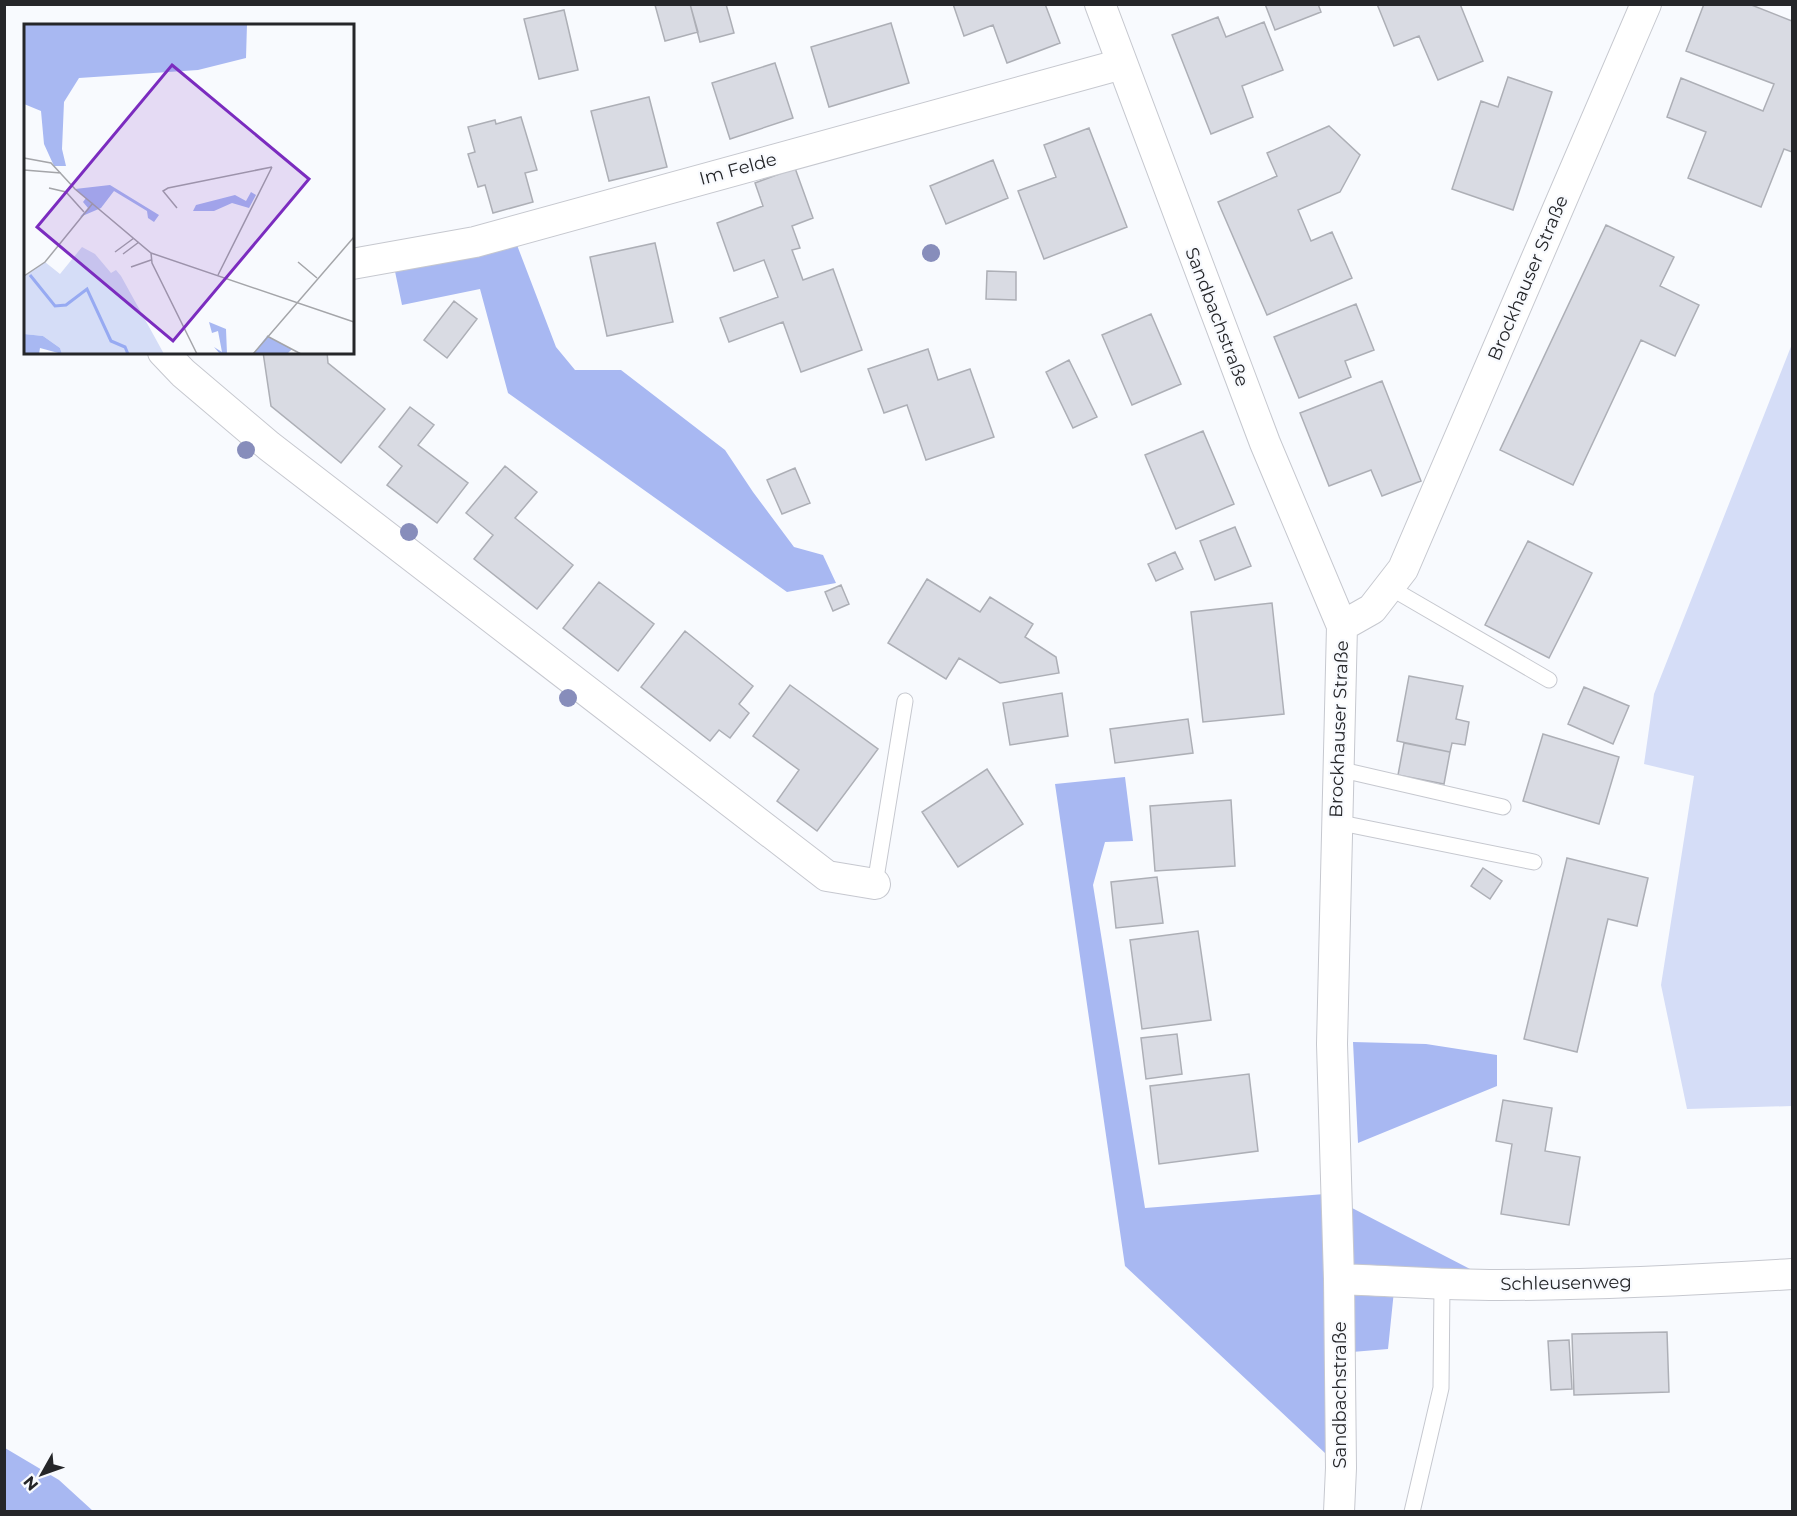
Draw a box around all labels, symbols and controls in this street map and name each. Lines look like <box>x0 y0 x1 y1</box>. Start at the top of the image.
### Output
inset map <box>24 24 354 354</box>
street label: Im Felde <box>697 148 779 190</box>
street label: Brockhauser Straße <box>1483 192 1573 364</box>
street label: Sandbachstraße <box>1180 244 1254 390</box>
street label: Brockhauser Straße <box>1325 640 1353 818</box>
street label: Schleusenweg <box>1500 1271 1632 1295</box>
street label: Sandbachstraße <box>1329 1321 1351 1469</box>
north arrow <box>12 1444 72 1504</box>
text: N <box>19 1472 42 1494</box>

